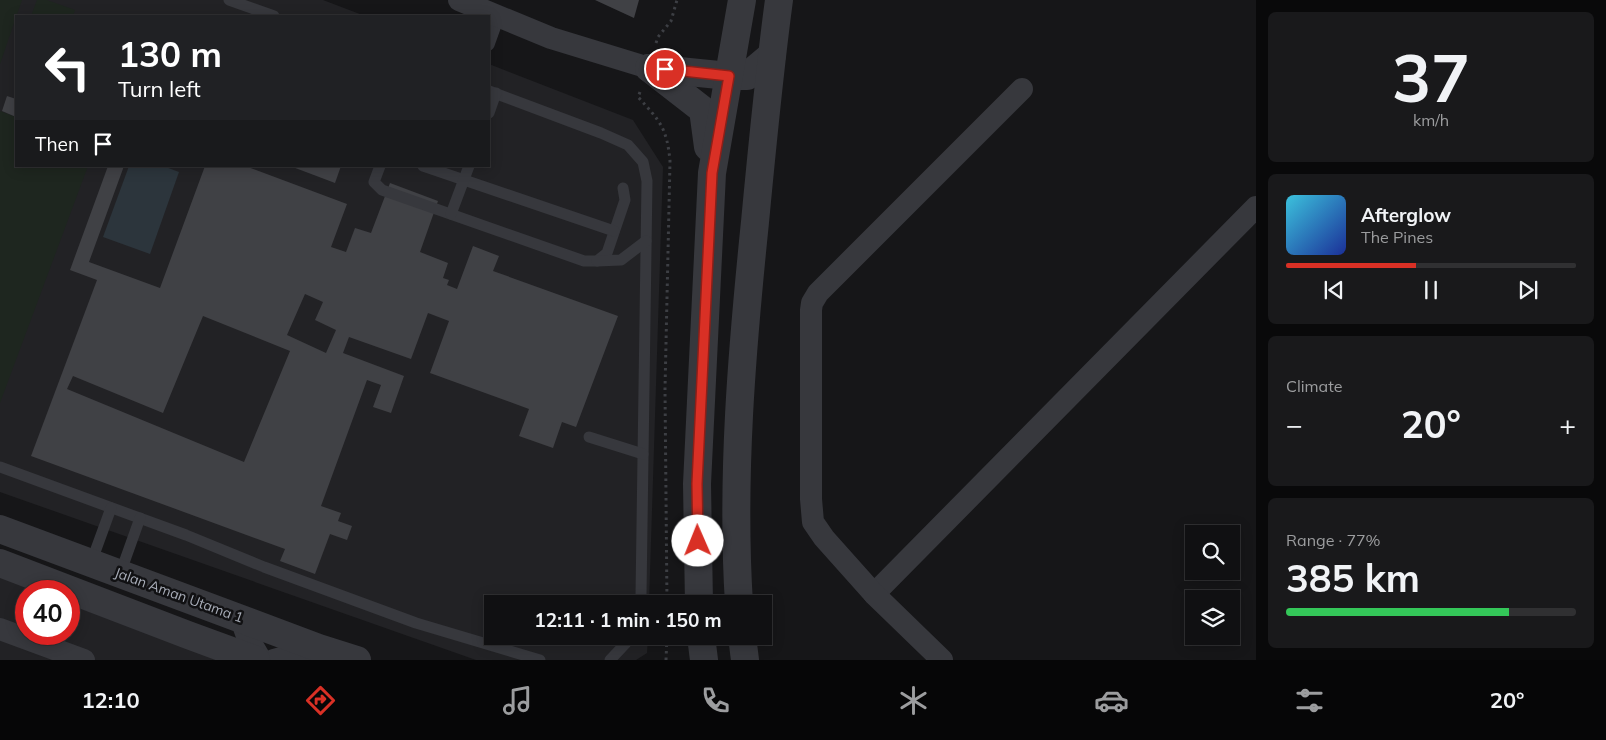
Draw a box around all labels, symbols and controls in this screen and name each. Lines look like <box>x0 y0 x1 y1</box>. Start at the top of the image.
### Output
text: 130 m <box>118 32 222 76</box>
icon: left <box>35 35 100 100</box>
text: 37 <box>1392 37 1470 118</box>
pin <box>644 48 686 90</box>
icon: arrive <box>651 55 679 83</box>
text: Turn left <box>118 75 201 103</box>
text: km/h <box>1413 110 1449 130</box>
icon: arrive <box>89 130 117 158</box>
text: Then <box>35 132 79 156</box>
text: Afterglow <box>1361 203 1451 227</box>
text: The Pines <box>1361 227 1433 247</box>
icon: previous <box>1320 276 1348 304</box>
icon: pause <box>1417 276 1445 304</box>
icon: next <box>1514 276 1542 304</box>
text: Climate <box>1286 376 1342 396</box>
text: 20° <box>1401 400 1461 448</box>
text: − <box>1286 407 1303 442</box>
text: + <box>1559 407 1576 442</box>
position arrow <box>671 514 723 566</box>
map controls <box>1185 525 1240 645</box>
button: search <box>1185 525 1240 580</box>
text: Range · 77% <box>1286 530 1381 550</box>
text: 385 km <box>1286 554 1420 602</box>
street label: Jalan Aman Utama 1 <box>112 563 246 627</box>
speed limit sign: 40 <box>15 580 80 645</box>
button: layers <box>1185 590 1240 645</box>
text: 12:11 · 1 min · 150 m <box>534 608 722 632</box>
icon: directions <box>303 683 338 718</box>
icon: music <box>500 683 535 718</box>
icon: phone <box>698 683 733 718</box>
icon: climate <box>896 683 931 718</box>
icon: car <box>1094 683 1129 718</box>
icon: filters <box>1292 683 1327 718</box>
text: 12:10 <box>81 686 140 714</box>
text: 20° <box>1490 686 1524 714</box>

